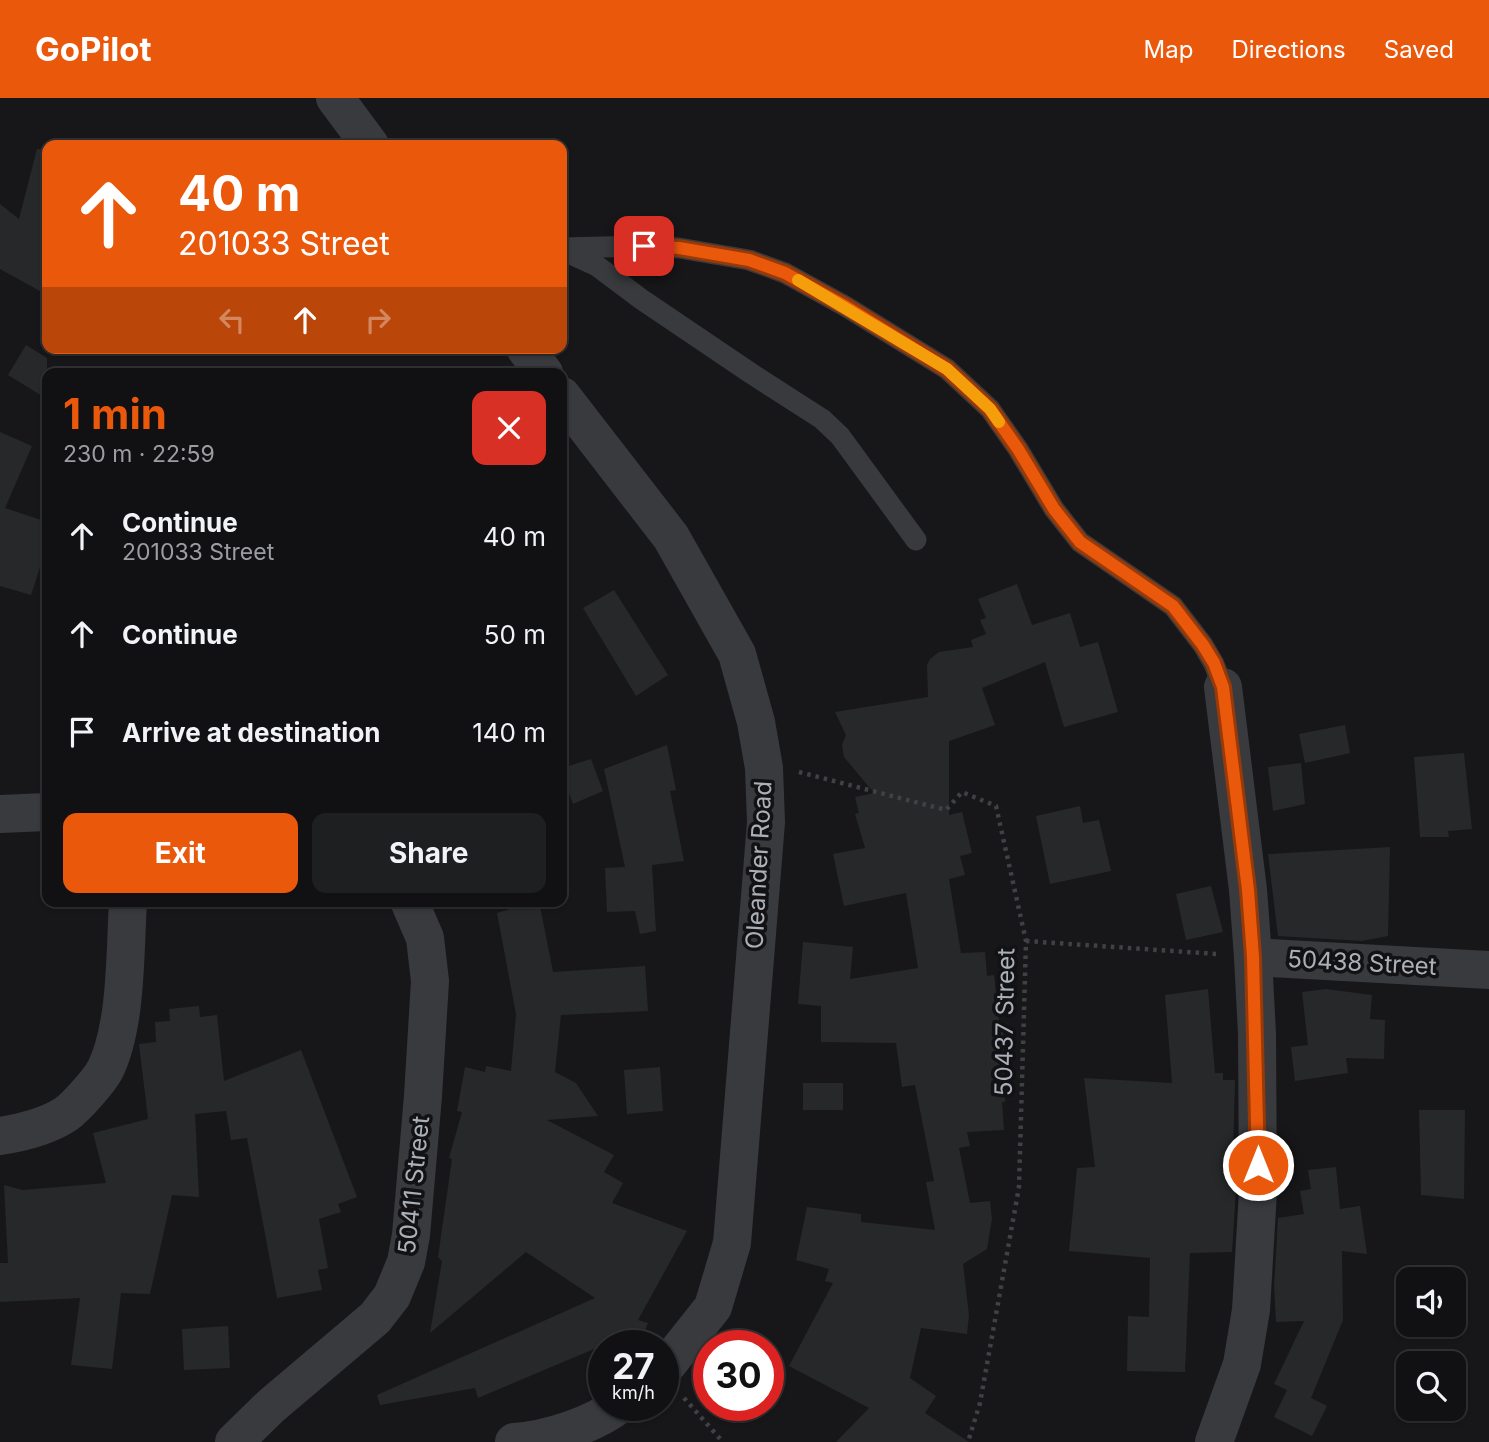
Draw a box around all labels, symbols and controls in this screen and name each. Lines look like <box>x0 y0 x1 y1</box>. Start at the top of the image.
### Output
text: GoPilot <box>35 29 152 69</box>
text: Map <box>1144 35 1193 64</box>
text: Directions <box>1231 35 1346 64</box>
text: Saved <box>1384 35 1454 64</box>
text: 40 m <box>178 164 301 223</box>
icon: ahead <box>63 168 154 259</box>
pin <box>614 216 674 276</box>
text: 201033 Street <box>178 224 390 263</box>
icon: arrive <box>625 227 663 265</box>
icon: left <box>213 301 251 339</box>
icon: ahead <box>286 301 324 339</box>
icon: right <box>359 301 397 339</box>
text: 1 min <box>63 388 167 439</box>
button: close <box>472 391 546 465</box>
text: 230 m · 22:59 <box>63 440 215 468</box>
text: Continue <box>122 507 238 538</box>
icon: ahead <box>63 517 101 555</box>
text: 40 m <box>483 521 546 552</box>
text: 201033 Street <box>122 538 274 566</box>
icon: ahead <box>63 615 101 653</box>
text: Continue <box>122 619 238 650</box>
text: 50 m <box>484 619 546 650</box>
icon: arrive <box>63 713 101 751</box>
text: Arrive at destination <box>122 717 381 748</box>
text: 140 m <box>472 717 546 748</box>
street label: Oleander Road <box>740 780 777 950</box>
button: Exit <box>63 813 298 893</box>
button: Share <box>312 813 546 893</box>
street label: 50438 Street <box>1287 944 1438 981</box>
street label: 50437 Street <box>989 948 1020 1096</box>
street label: 50411 Street <box>392 1114 435 1255</box>
position arrow <box>1221 1128 1295 1202</box>
map controls <box>1396 1267 1466 1421</box>
button: sound <box>1396 1267 1466 1337</box>
speed limit sign: 30 <box>693 1330 784 1421</box>
text: 27 <box>612 1345 655 1387</box>
button: search <box>1396 1351 1466 1421</box>
text: km/h <box>612 1382 655 1403</box>

